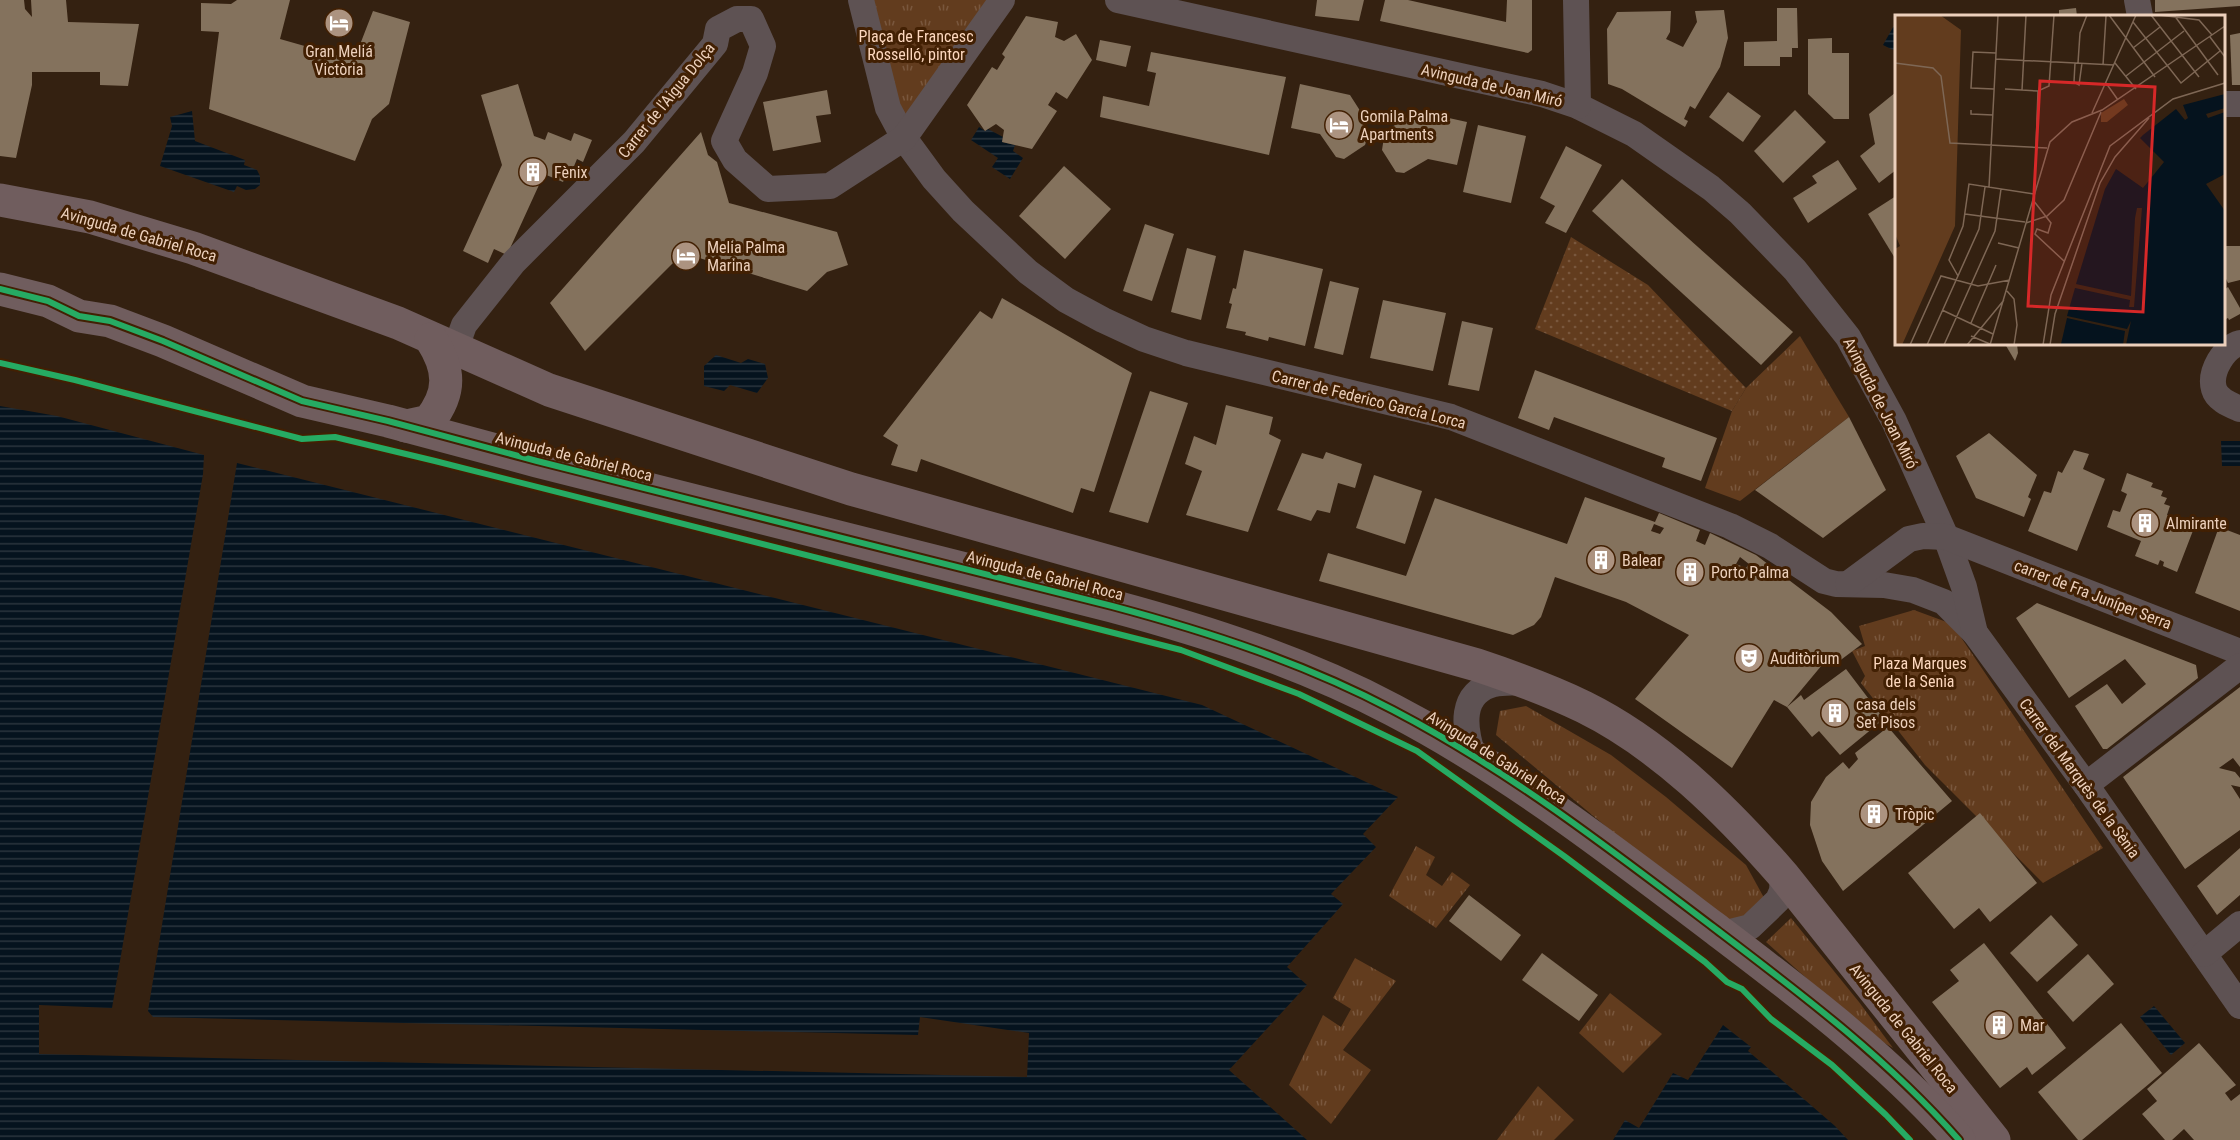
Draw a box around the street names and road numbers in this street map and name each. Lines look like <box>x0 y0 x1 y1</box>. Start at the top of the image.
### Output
street label: Carrer de l'Aigua Dolça <box>614 39 719 162</box>
street label: Avinguda de Joan Miró <box>1419 60 1564 111</box>
street label: Avinguda de Gabriel Roca <box>59 203 219 266</box>
street label: Avinguda de Joan Miró <box>1839 335 1922 472</box>
street label: Carrer de Federico García Lorca <box>1270 366 1468 433</box>
street label: Avinguda de Gabriel Roca <box>493 428 654 485</box>
street label: Avinguda de Gabriel Roca <box>964 547 1125 604</box>
street label: carrer de Fra Juníper Serra <box>2011 556 2174 633</box>
street label: Carrer del Marquès de la Sènia <box>2015 695 2144 862</box>
street label: Avinguda de Gabriel Roca <box>1423 707 1570 808</box>
street label: Avinguda de Gabriel Roca <box>1846 960 1962 1097</box>

